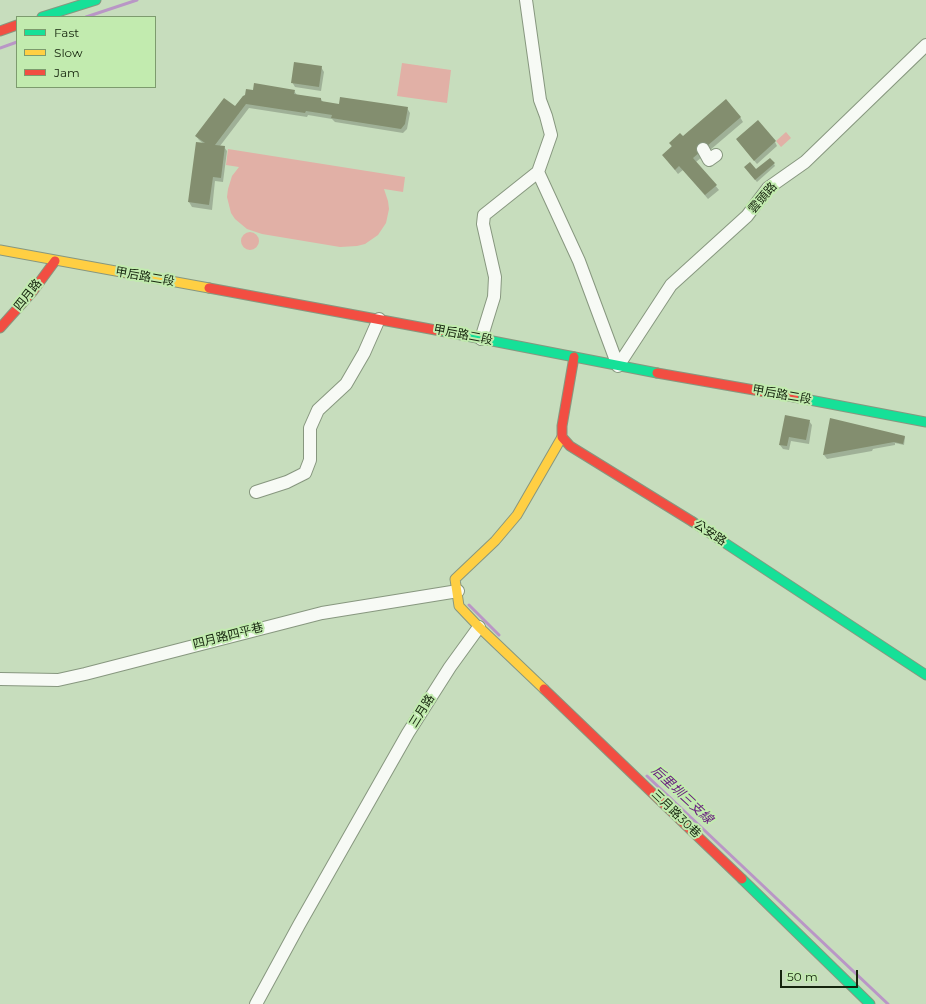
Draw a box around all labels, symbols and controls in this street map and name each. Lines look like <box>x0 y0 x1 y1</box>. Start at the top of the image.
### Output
legend <box>16 16 156 88</box>
text: Fast <box>54 25 79 40</box>
text: Slow <box>54 45 83 60</box>
text: Jam <box>54 65 80 80</box>
street label: 雲頭路 <box>746 180 780 216</box>
street label: 甲后路二段 <box>114 265 176 289</box>
street label: 四月路 <box>11 276 45 314</box>
street label: 甲后路二段 <box>432 322 494 348</box>
street label: 甲后路二段 <box>751 383 813 407</box>
street label: 公安路 <box>691 517 729 549</box>
street label: 四月路四平巷 <box>191 620 265 652</box>
street label: 三月路 <box>406 692 438 730</box>
water label: 后里圳三支線 <box>648 763 716 827</box>
street label: 三月路30巷 <box>648 787 704 841</box>
scale bar <box>782 962 860 988</box>
text: 50 m <box>787 969 818 984</box>

